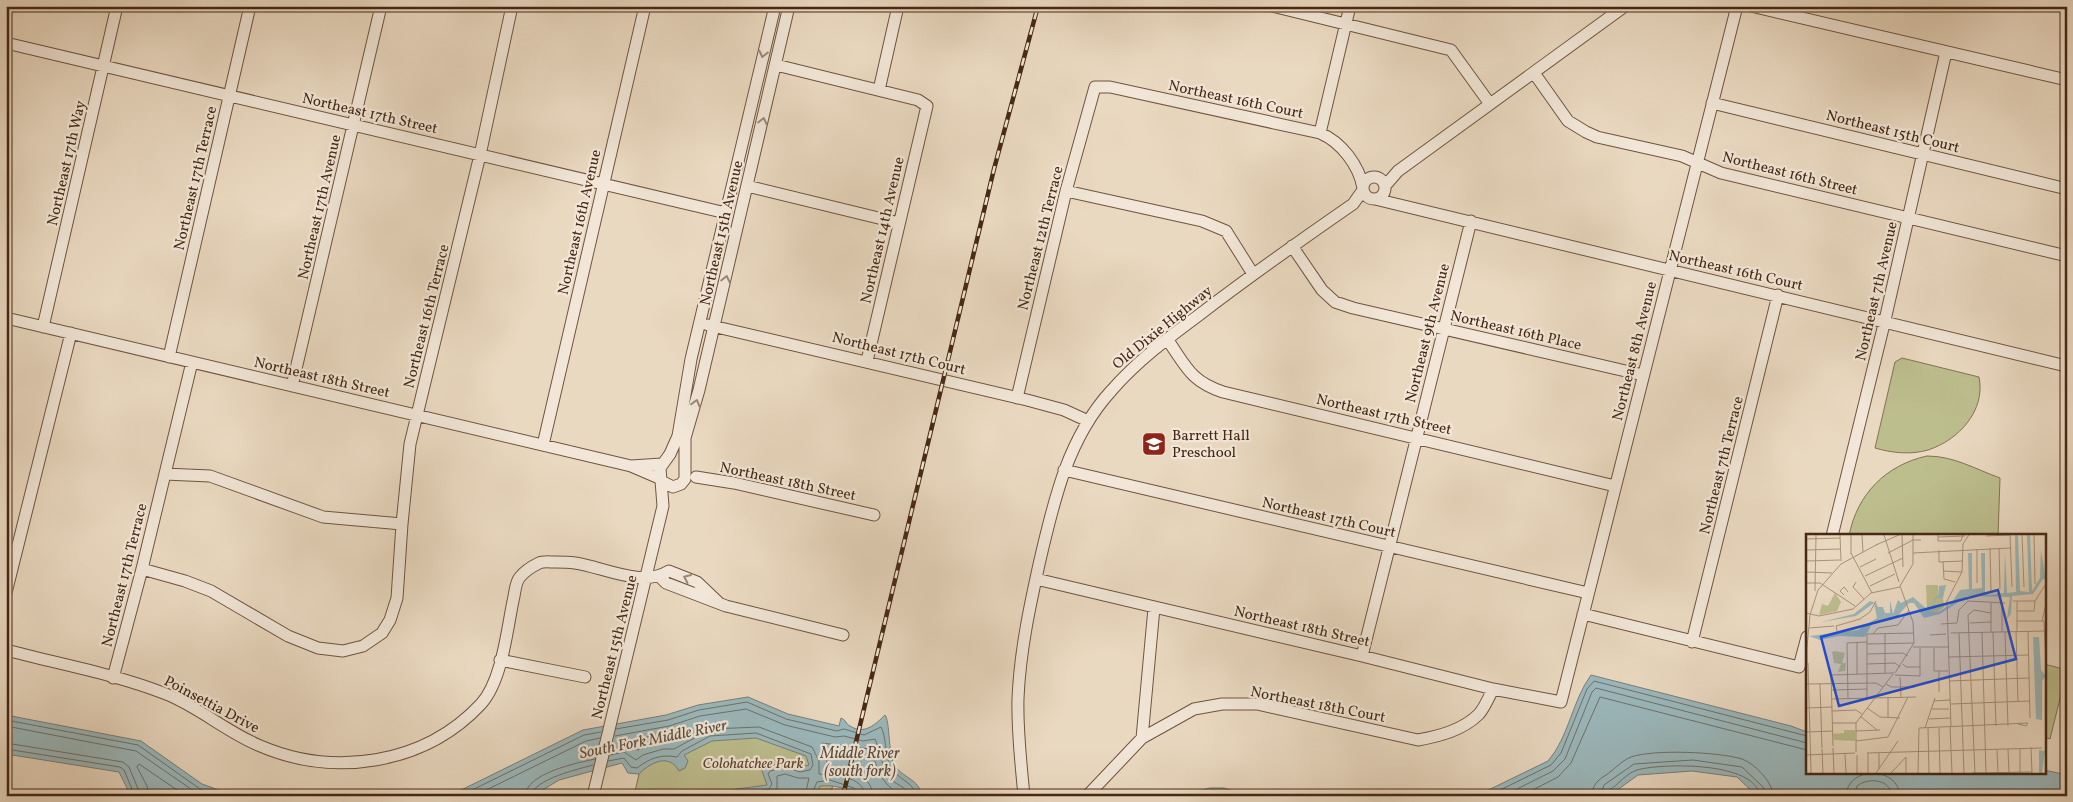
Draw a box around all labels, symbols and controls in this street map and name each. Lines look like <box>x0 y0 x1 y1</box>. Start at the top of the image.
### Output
one-way arrow <box>758 49 769 58</box>
street label: Northeast 16th Court <box>1166 76 1305 125</box>
street label: Northeast 17th Street <box>300 89 439 140</box>
street label: Northeast 17th Way <box>43 99 92 228</box>
street label: Northeast 17th Terrace <box>170 104 223 253</box>
street label: Northeast 15th Court <box>1824 106 1962 159</box>
one-way arrow <box>757 116 768 125</box>
street label: Northeast 17th Avenue <box>294 133 347 282</box>
street label: Northeast 16th Street <box>1720 147 1860 201</box>
street label: Northeast 16th Avenue <box>554 148 607 297</box>
street label: Northeast 14th Avenue <box>856 155 911 306</box>
street label: Northeast 15th Avenue <box>696 159 749 308</box>
street label: Northeast 12th Terrace <box>1013 164 1070 313</box>
street label: Northeast 7th Avenue <box>1851 220 1904 363</box>
street label: Northeast 16th Terrace <box>399 242 456 391</box>
street label: Northeast 16th Court <box>1666 246 1805 297</box>
street label: Northeast 9th Avenue <box>1401 261 1456 405</box>
one-way arrow <box>720 274 731 283</box>
street label: Northeast 8th Avenue <box>1608 280 1663 423</box>
street label: Old Dixie Highway <box>1108 281 1217 375</box>
street label: Northeast 16th Place <box>1448 306 1583 357</box>
street label: Northeast 17th Court <box>830 328 968 381</box>
street label: Northeast 18th Street <box>252 353 392 404</box>
street label: Northeast 17th Street <box>1314 390 1453 441</box>
street label: Northeast 7th Terrace <box>1695 394 1750 537</box>
one-way arrow <box>690 399 700 407</box>
place label: Barrett Hall Preschool <box>1172 426 1250 464</box>
school or university icon: Barrett Hall Preschool <box>1141 431 1167 457</box>
street label: Northeast 18th Street <box>718 458 858 507</box>
street label: Northeast 17th Court <box>1260 493 1398 544</box>
street label: Northeast 17th Terrace <box>97 501 153 649</box>
inset map <box>1806 534 2046 774</box>
street label: Northeast 15th Avenue <box>587 573 644 722</box>
one-way arrow <box>683 573 692 584</box>
street label: Northeast 18th Street <box>1232 602 1372 653</box>
street label: Poinsettia Drive <box>160 671 263 739</box>
street label: Northeast 18th Court <box>1248 682 1387 729</box>
water label: South Fork Middle River <box>578 715 730 765</box>
water label: Middle River (south fork) <box>819 743 901 783</box>
park label: Colohatchee Park <box>703 754 803 775</box>

